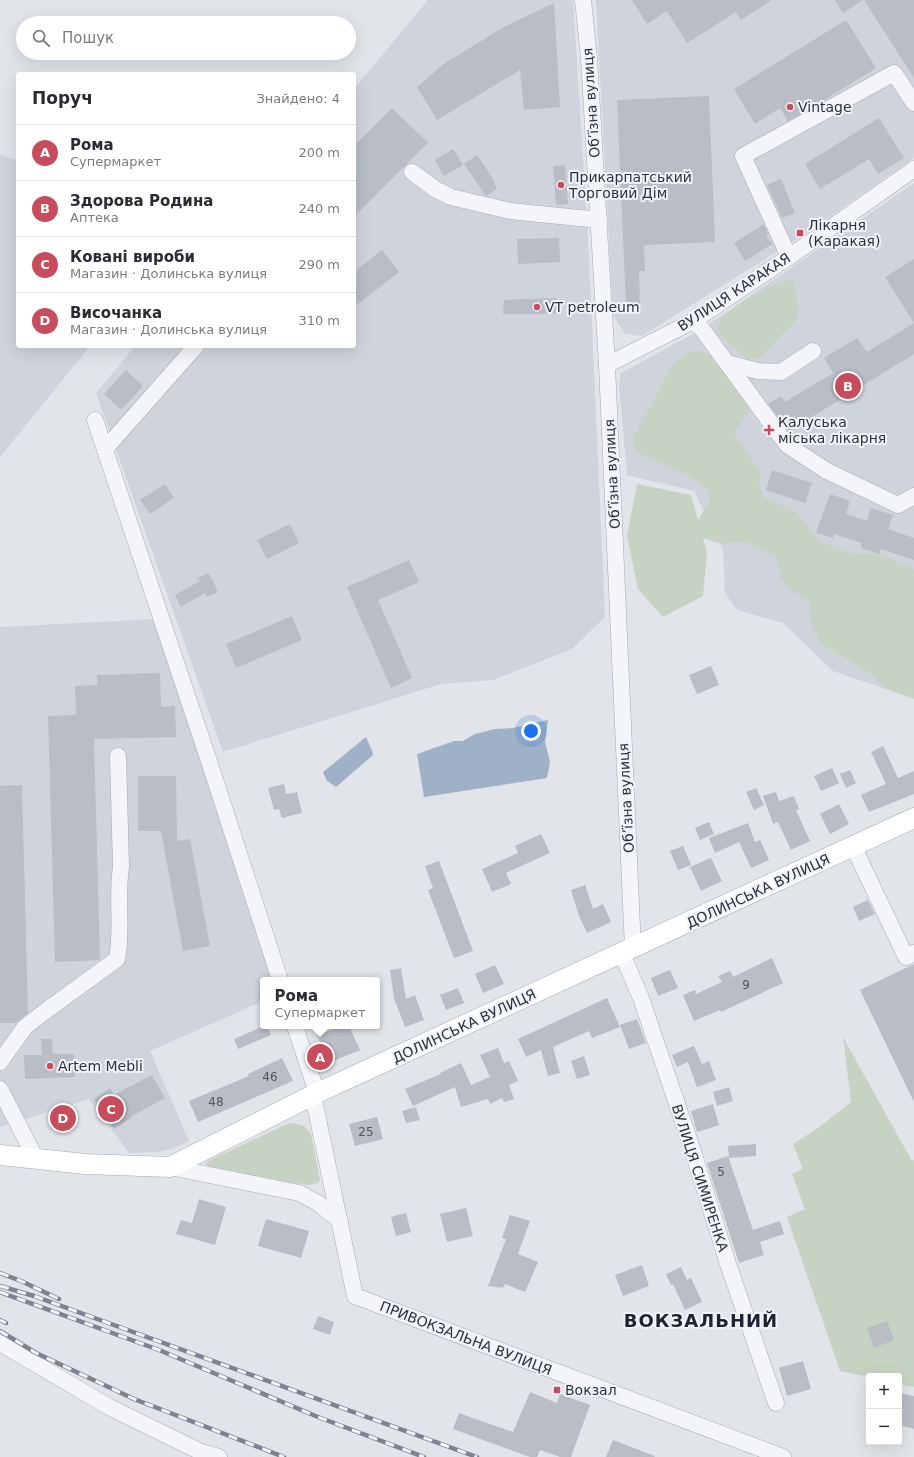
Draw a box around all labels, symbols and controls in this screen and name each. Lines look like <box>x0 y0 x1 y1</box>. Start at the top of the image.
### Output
search box <box>16 16 356 60</box>
icon: search <box>30 27 52 49</box>
text: Пошук <box>62 29 114 47</box>
street label: Обʼїзна вулиця <box>579 47 603 159</box>
text: Поруч <box>32 88 93 108</box>
text: Знайдено: 4 <box>257 91 340 106</box>
place label: Vintage <box>798 99 852 115</box>
marker: Vintage <box>785 102 795 112</box>
text: Рома <box>70 136 114 154</box>
text: A <box>40 145 50 160</box>
text: 200 m <box>298 145 340 160</box>
text: Супермаркет <box>70 154 161 169</box>
place label: Прикарпатський Торговий Дім <box>568 169 692 201</box>
marker: Прикарпатський Торговий Дім <box>556 180 566 190</box>
text: Здорова Родина <box>70 192 213 210</box>
text: B <box>40 201 50 216</box>
text: 240 m <box>298 201 340 216</box>
text: Аптека <box>70 210 119 225</box>
place label: Лікарня (Каракая) <box>808 217 880 249</box>
marker: Лікарня (Каракая) <box>795 228 805 238</box>
text: Ковані вироби <box>70 248 195 266</box>
street label: ВУЛИЦЯ КАРАКАЯ <box>675 250 793 334</box>
text: C <box>40 257 50 272</box>
text: 290 m <box>298 257 340 272</box>
text: Магазин · Долинська вулиця <box>70 266 267 281</box>
place label: VT petroleum <box>545 299 640 315</box>
marker: VT petroleum <box>532 302 542 312</box>
text: Височанка <box>70 304 162 322</box>
text: D <box>40 313 50 328</box>
text: 310 m <box>298 313 340 328</box>
text: Магазин · Долинська вулиця <box>70 322 267 337</box>
pin: B <box>835 371 861 401</box>
place label: Калуська міська лікарня <box>778 414 886 446</box>
street label: Обʼїзна вулиця <box>601 419 623 529</box>
marker: Калуська міська лікарня <box>763 424 775 436</box>
your location <box>521 721 541 741</box>
street label: Обʼїзна вулиця <box>615 743 637 853</box>
street label: ДОЛИНСЬКА ВУЛИЦЯ <box>684 851 832 931</box>
popup <box>260 977 380 1029</box>
house number: 9 <box>742 978 750 992</box>
street label: ДОЛИНСЬКА ВУЛИЦЯ <box>390 986 538 1066</box>
text: Рома <box>275 987 318 1005</box>
text: Супермаркет <box>275 1005 365 1020</box>
pin: A <box>307 1042 333 1072</box>
place label: Artem Mebli <box>58 1058 143 1074</box>
marker: Artem Mebli <box>45 1061 55 1071</box>
house number: 46 <box>262 1070 278 1084</box>
pin: C <box>98 1094 124 1124</box>
house number: 48 <box>208 1095 224 1109</box>
street label: ВУЛИЦЯ СИМИРЕНКА <box>669 1102 732 1254</box>
pin: D <box>50 1103 76 1133</box>
house number: 25 <box>358 1125 374 1139</box>
house number: 5 <box>717 1165 725 1179</box>
street label: ПРИВОКЗАЛЬНА ВУЛИЦЯ <box>378 1298 554 1378</box>
district label: ВОКЗАЛЬНИЙ <box>624 1310 778 1331</box>
map controls <box>866 1373 902 1445</box>
button: + <box>866 1373 902 1409</box>
place label: Вокзал <box>565 1382 617 1398</box>
marker: Вокзал <box>552 1385 562 1395</box>
button: − <box>866 1409 902 1445</box>

